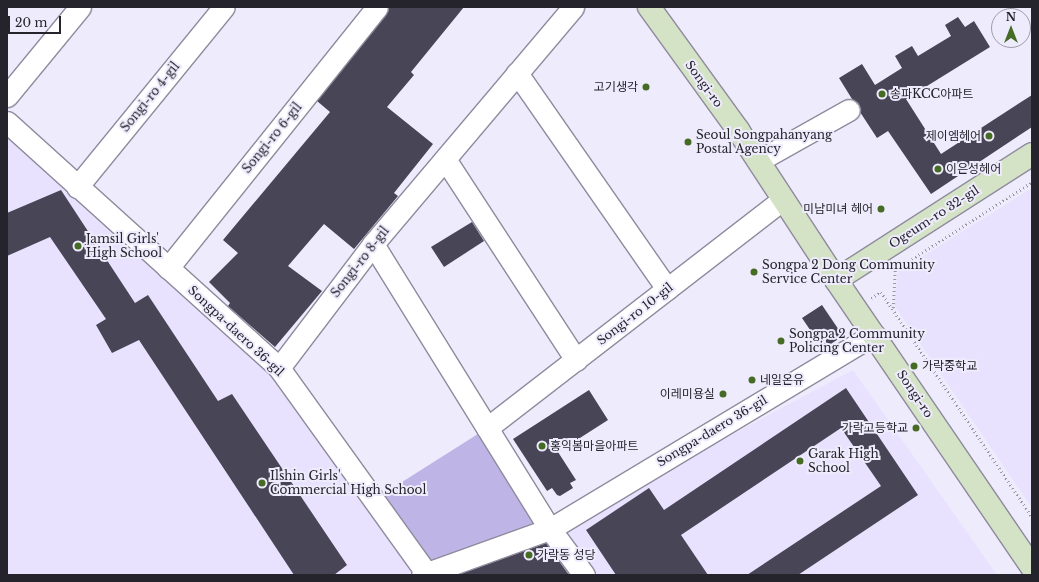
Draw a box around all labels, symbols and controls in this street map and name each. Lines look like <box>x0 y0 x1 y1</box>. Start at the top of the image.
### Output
scale bar <box>10 8 63 34</box>
north arrow <box>991 8 1031 48</box>
text: N <box>1006 10 1016 24</box>
text: 20 m <box>15 15 47 30</box>
street label: Songi-ro <box>682 58 726 110</box>
street label: Songi-ro 4-gil <box>118 59 182 135</box>
place label: 고기생각 <box>594 80 638 94</box>
marker: 고기생각 <box>641 82 651 92</box>
place label: 송파KCC아파트 <box>890 87 973 101</box>
marker: 송파KCC아파트 <box>877 89 887 99</box>
street label: Songi-ro 6-gil <box>239 100 305 176</box>
place label: Seoul Songpahanyang Postal Agency <box>696 128 832 156</box>
place label: 제이엠헤어 <box>926 129 981 143</box>
marker: 제이엠헤어 <box>984 131 994 141</box>
marker: Seoul Songpahanyang Postal Agency <box>683 137 693 147</box>
place label: 이은성헤어 <box>946 162 1001 176</box>
marker: 이은성헤어 <box>933 164 943 174</box>
street label: Ogeum-ro 32-gil <box>886 183 982 251</box>
place label: 미남미녀 헤어 <box>803 202 873 216</box>
marker: 미남미녀 헤어 <box>876 204 886 214</box>
street label: Songi-ro 8-gil <box>328 224 392 300</box>
place label: Jamsil Girls' High School <box>86 232 162 260</box>
marker: Jamsil Girls' High School <box>73 241 83 251</box>
place label: Songpa 2 Dong Community Service Center <box>762 258 935 286</box>
marker: Songpa 2 Dong Community Service Center <box>749 267 759 277</box>
street label: Songi-ro 10-gil <box>594 280 676 348</box>
street label: Songpa-daero 36-gil <box>185 283 287 379</box>
place label: Songpa 2 Community Policing Center <box>789 327 925 355</box>
marker: Songpa 2 Community Policing Center <box>776 336 786 346</box>
place label: 가락중학교 <box>922 359 977 373</box>
marker: 가락중학교 <box>909 361 919 371</box>
street label: Songi-ro <box>894 368 936 420</box>
place label: 네일온유 <box>760 373 804 387</box>
marker: 네일온유 <box>747 375 757 385</box>
place label: 이레미용실 <box>660 387 715 401</box>
marker: 이레미용실 <box>718 389 728 399</box>
street label: Songpa-daero 36-gil <box>654 392 770 470</box>
place label: 가락고등학교 <box>842 421 908 435</box>
marker: 가락고등학교 <box>911 423 921 433</box>
place label: 홍익봄마을아파트 <box>550 439 638 453</box>
marker: 홍익봄마을아파트 <box>537 441 547 451</box>
place label: Garak High School <box>808 447 879 475</box>
marker: Garak High School <box>795 456 805 466</box>
place label: Ilshin Girls' Commercial High School <box>270 469 426 497</box>
marker: Ilshin Girls' Commercial High School <box>257 478 267 488</box>
place label: 가락동 성당 <box>537 548 596 562</box>
marker: 가락동 성당 <box>524 550 534 560</box>

